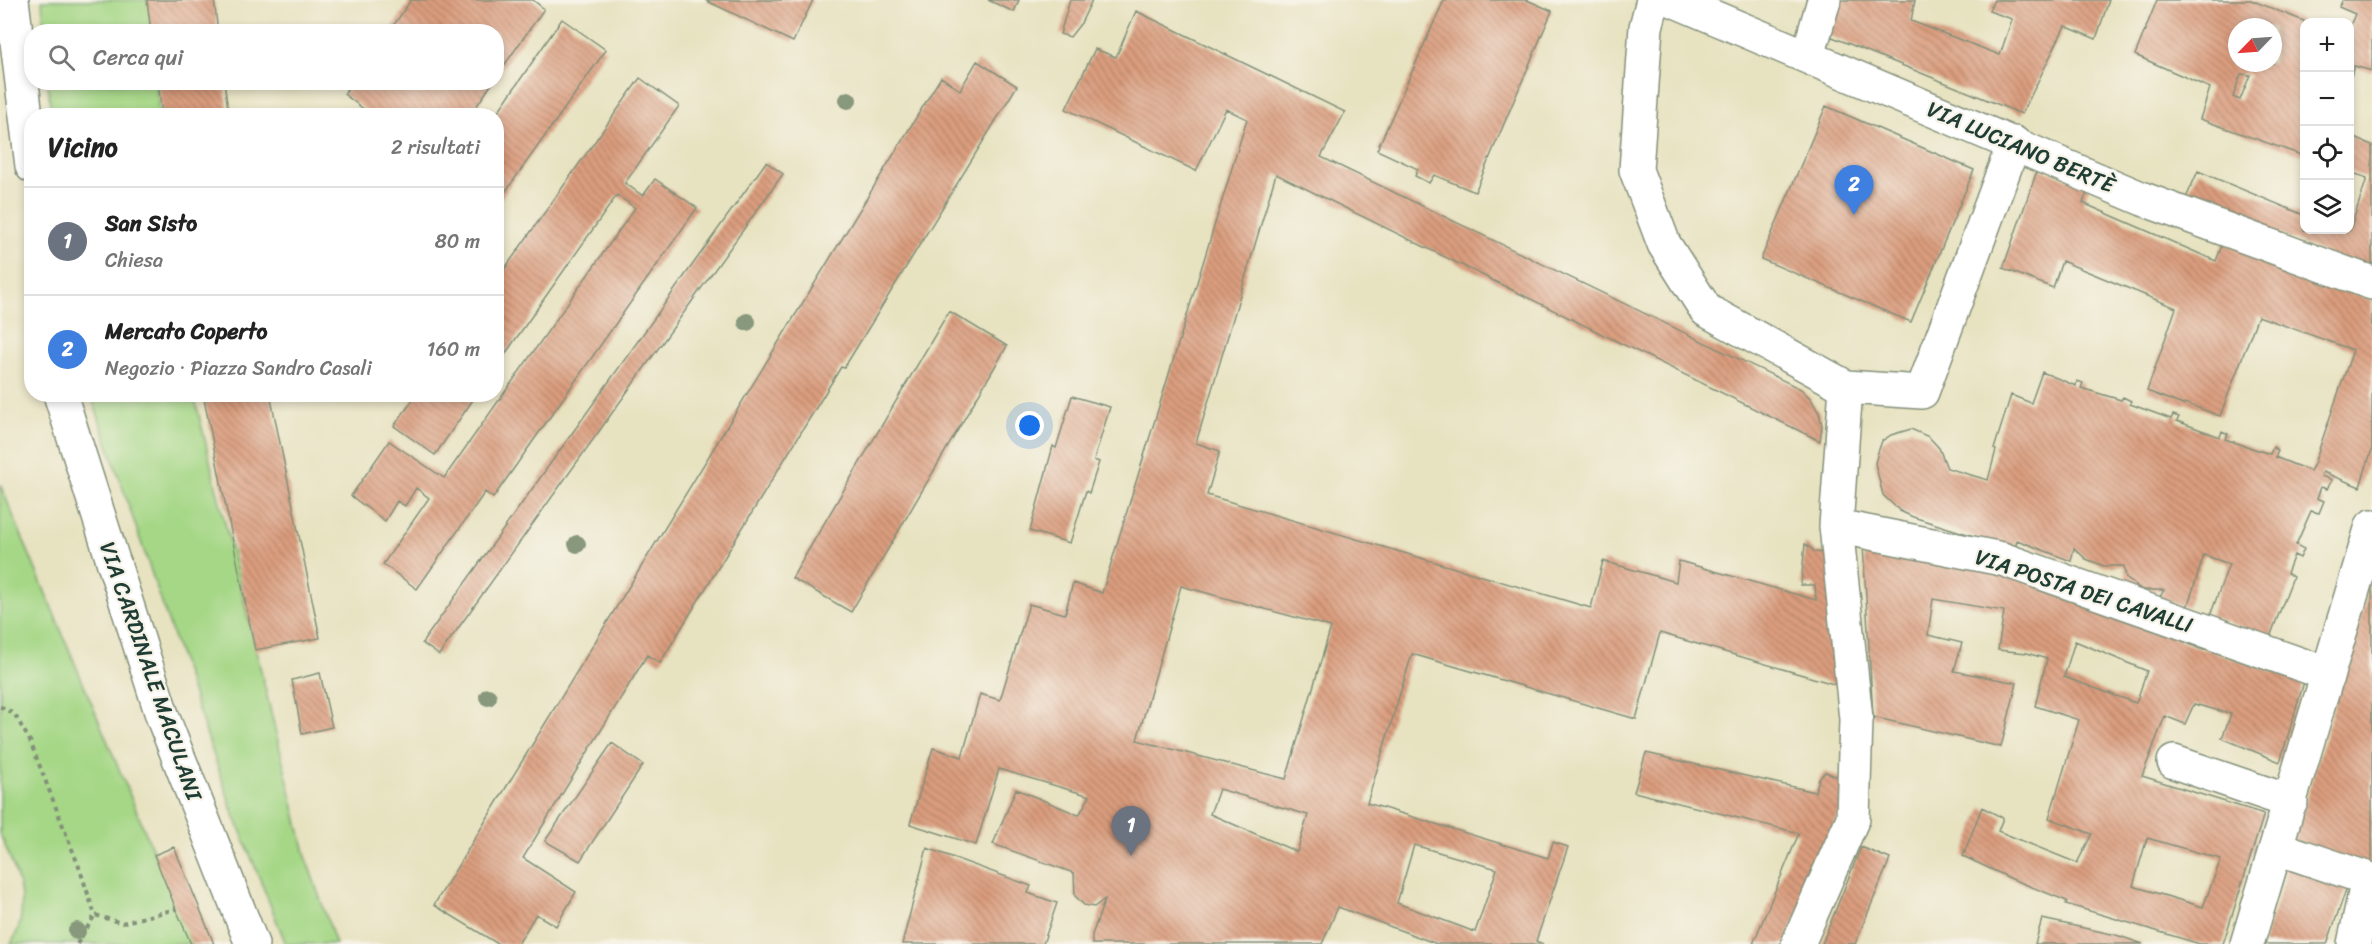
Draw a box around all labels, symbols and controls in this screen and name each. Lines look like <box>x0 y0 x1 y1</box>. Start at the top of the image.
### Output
north arrow <box>2228 18 2282 72</box>
map controls <box>2300 18 2354 234</box>
button: + <box>2300 18 2354 72</box>
search box <box>24 24 504 90</box>
text: Cerca qui <box>93 38 183 77</box>
icon: search <box>45 41 78 74</box>
button: − <box>2300 72 2354 126</box>
street label: VIA LUCIANO BERTÈ <box>1921 90 2123 205</box>
text: Vicino <box>48 124 118 170</box>
button: locate <box>2300 126 2354 180</box>
text: 2 risultati <box>391 130 480 165</box>
pin: 2 <box>1834 166 1874 215</box>
button: layers <box>2300 180 2354 234</box>
text: San Sisto <box>105 204 197 243</box>
text: 1 <box>63 224 72 259</box>
text: 80 m <box>435 224 480 259</box>
text: Chiesa <box>105 243 163 278</box>
text: Mercato Coperto <box>105 312 267 351</box>
text: 2 <box>62 332 73 367</box>
text: 160 m <box>427 332 480 367</box>
text: Negozio · Piazza Sandro Casali <box>105 351 372 386</box>
your location <box>1015 411 1044 440</box>
street label: VIA CARDINALE MACULANI <box>88 536 214 807</box>
street label: VIA POSTA DEI CAVALLI <box>1970 537 2198 645</box>
pin: 1 <box>1112 806 1150 856</box>

